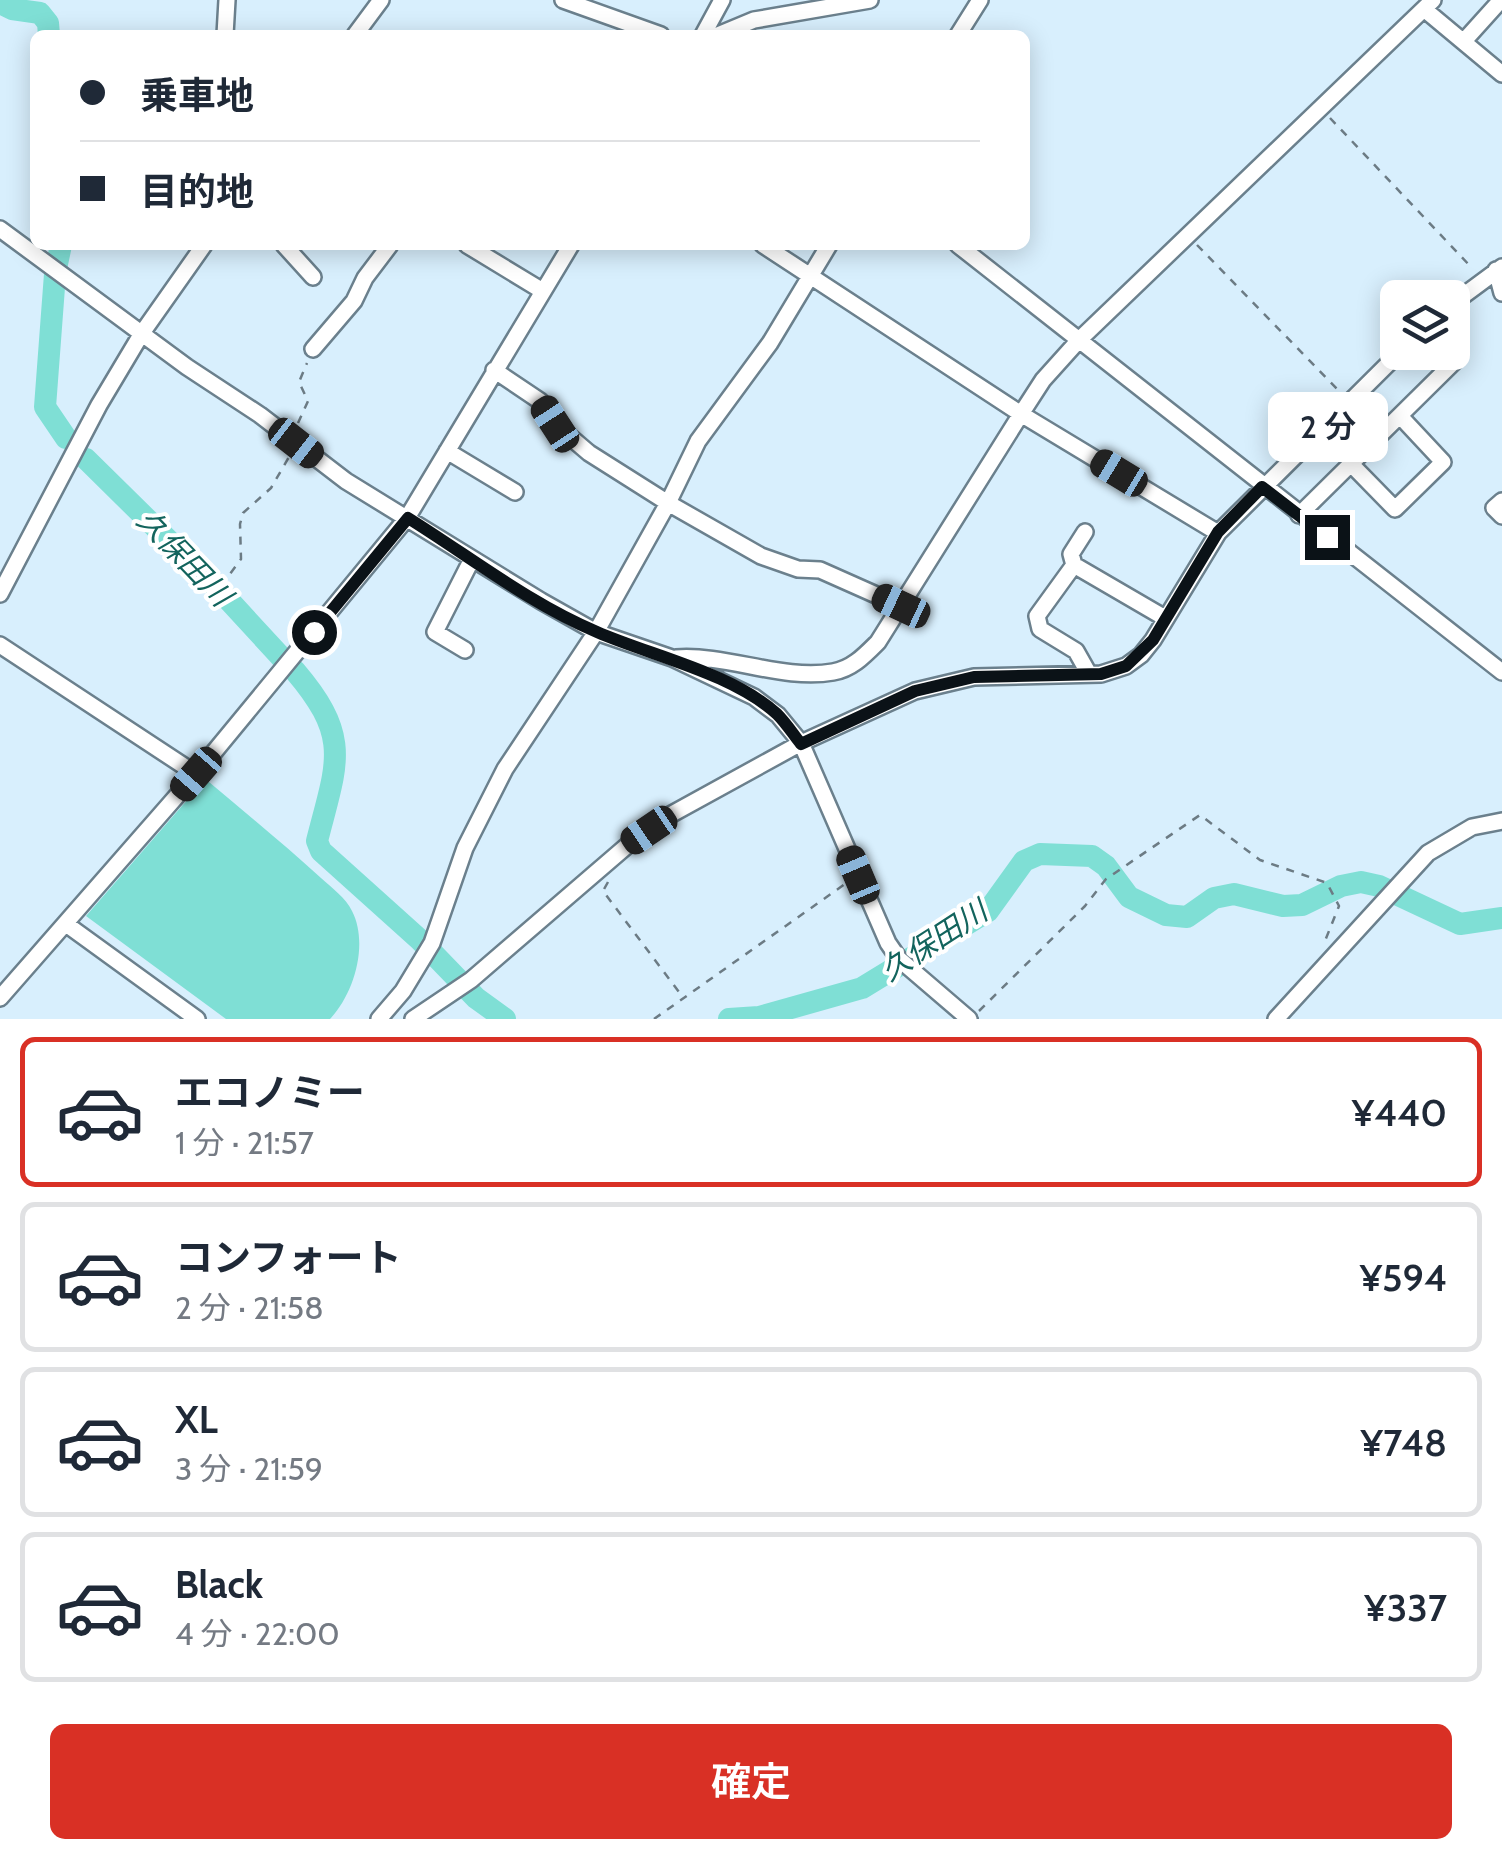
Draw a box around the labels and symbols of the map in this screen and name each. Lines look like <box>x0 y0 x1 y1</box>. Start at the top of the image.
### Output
car <box>526 391 584 457</box>
callout: 2 分 <box>1267 392 1387 462</box>
car <box>263 413 329 473</box>
car <box>1086 445 1152 501</box>
water label: 久保田川 <box>129 502 241 616</box>
route end <box>1305 515 1350 560</box>
car <box>867 580 935 632</box>
route start <box>292 610 337 655</box>
car <box>165 742 227 806</box>
car <box>616 801 682 859</box>
car <box>832 842 884 908</box>
water label: 久保田川 <box>873 891 997 989</box>

